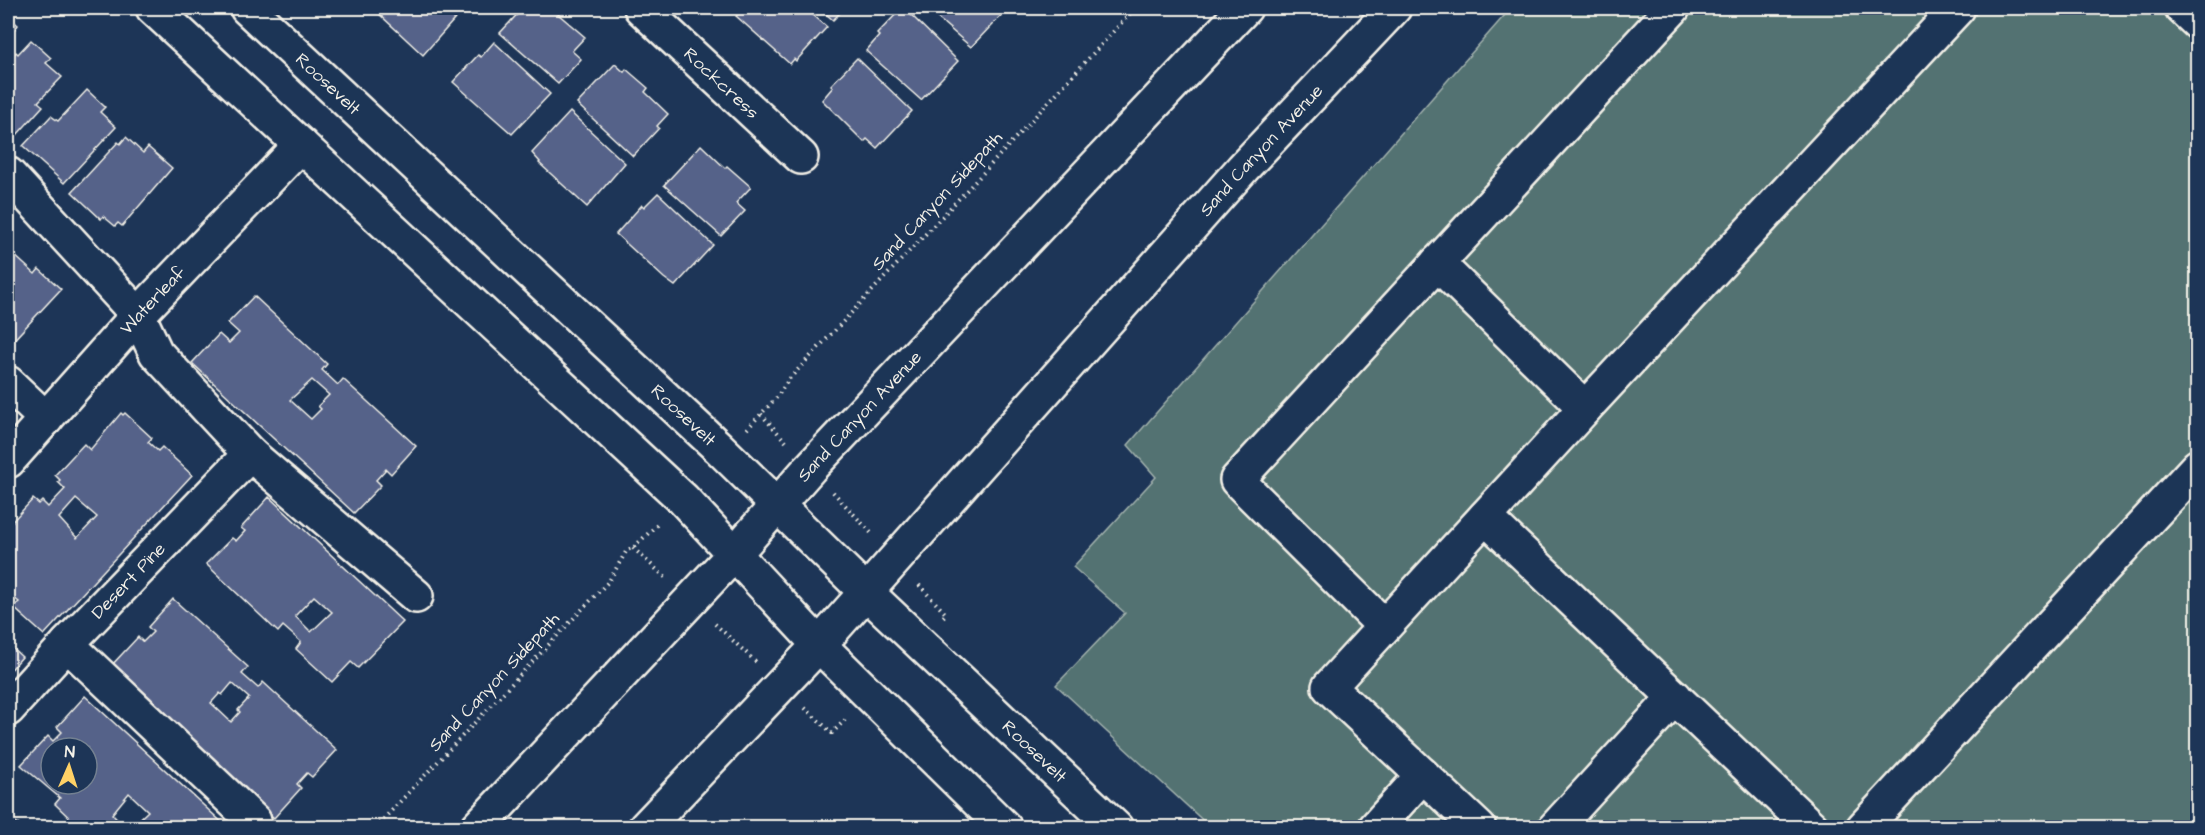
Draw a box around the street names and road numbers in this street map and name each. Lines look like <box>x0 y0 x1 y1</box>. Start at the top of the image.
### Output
street label: Rockcress <box>678 42 765 124</box>
street label: Roosevelt <box>290 47 367 121</box>
street label: Sand Canyon Avenue <box>1193 78 1329 222</box>
street label: Sand Canyon Sidepath <box>866 126 1009 277</box>
street label: Waterleaf <box>114 260 191 340</box>
street label: Sand Canyon Avenue <box>791 345 927 487</box>
street label: Roosevelt <box>646 378 722 452</box>
street label: Desert Pine <box>85 536 171 624</box>
street label: Sand Canyon Sidepath <box>423 607 566 758</box>
street label: Roosevelt <box>997 714 1073 789</box>

